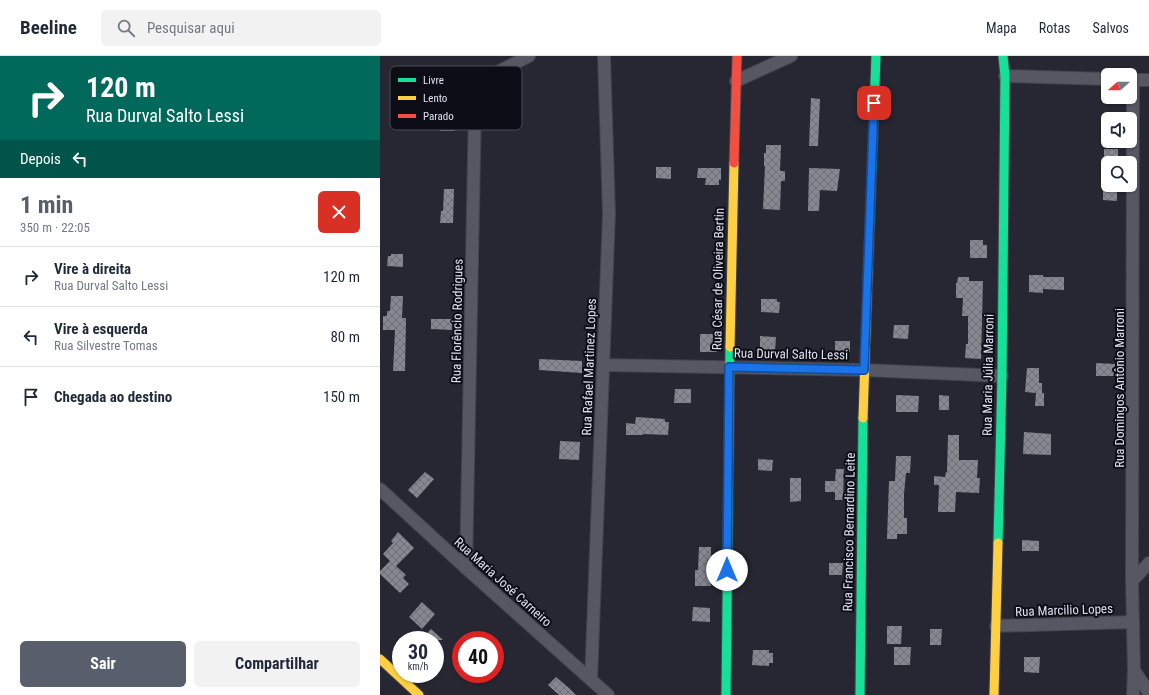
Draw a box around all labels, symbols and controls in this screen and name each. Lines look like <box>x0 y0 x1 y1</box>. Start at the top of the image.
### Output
search box <box>101 10 381 46</box>
text: Beeline <box>20 16 77 39</box>
icon: search <box>115 17 137 39</box>
text: Pesquisar aqui <box>147 19 235 37</box>
text: Mapa <box>986 20 1017 36</box>
text: Rotas <box>1039 20 1071 36</box>
text: Salvos <box>1093 20 1129 36</box>
legend <box>390 66 522 130</box>
north arrow <box>1101 68 1137 104</box>
map controls <box>1101 68 1137 192</box>
text: 120 m <box>86 71 156 104</box>
icon: right <box>20 72 72 124</box>
text: Livre <box>423 74 444 87</box>
pin <box>857 86 891 120</box>
text: Lento <box>423 92 448 105</box>
icon: arrive <box>863 92 885 114</box>
text: Rua Durval Salto Lessi <box>86 105 244 126</box>
text: Parado <box>423 110 454 123</box>
button: sound <box>1101 112 1137 148</box>
icon: left <box>69 148 91 170</box>
text: Depois <box>20 150 61 168</box>
button: search <box>1101 156 1137 192</box>
text: 1 min <box>20 191 73 219</box>
button: close <box>318 191 360 233</box>
street label: Rua César de Oliveira Bertin <box>709 208 727 350</box>
text: 350 m · 22:05 <box>20 220 90 235</box>
street label: Rua Florêncio Rodrigues <box>448 259 466 383</box>
text: Vire à direita <box>54 260 131 278</box>
icon: right <box>20 266 42 288</box>
text: 120 m <box>323 268 360 286</box>
text: Rua Durval Salto Lessi <box>54 278 168 293</box>
street label: Rua Rafael Martinez Lopes <box>579 298 599 436</box>
street label: Rua Domingos Antônio Marroni <box>1112 308 1127 468</box>
street label: Rua Maria Júlia Marroni <box>979 314 997 436</box>
text: Vire à esquerda <box>54 320 148 338</box>
icon: left <box>20 326 42 348</box>
text: 80 m <box>330 328 360 346</box>
text: Rua Silvestre Tomas <box>54 338 158 353</box>
street label: Rua Durval Salto Lessi <box>734 346 848 362</box>
icon: arrive <box>20 386 42 408</box>
text: Chegada ao destino <box>54 388 172 406</box>
text: 150 m <box>323 388 360 406</box>
street label: Rua Francisco Bernardino Leite <box>840 452 858 612</box>
street label: Rua Maria José Carneiro <box>451 534 555 630</box>
position arrow <box>706 549 748 591</box>
street label: Rua Marcilio Lopes <box>1015 601 1113 619</box>
speed limit sign: 40 <box>452 631 504 683</box>
text: 30 <box>408 640 428 664</box>
button: Sair <box>20 641 186 687</box>
button: Compartilhar <box>194 641 360 687</box>
text: km/h <box>408 661 428 672</box>

